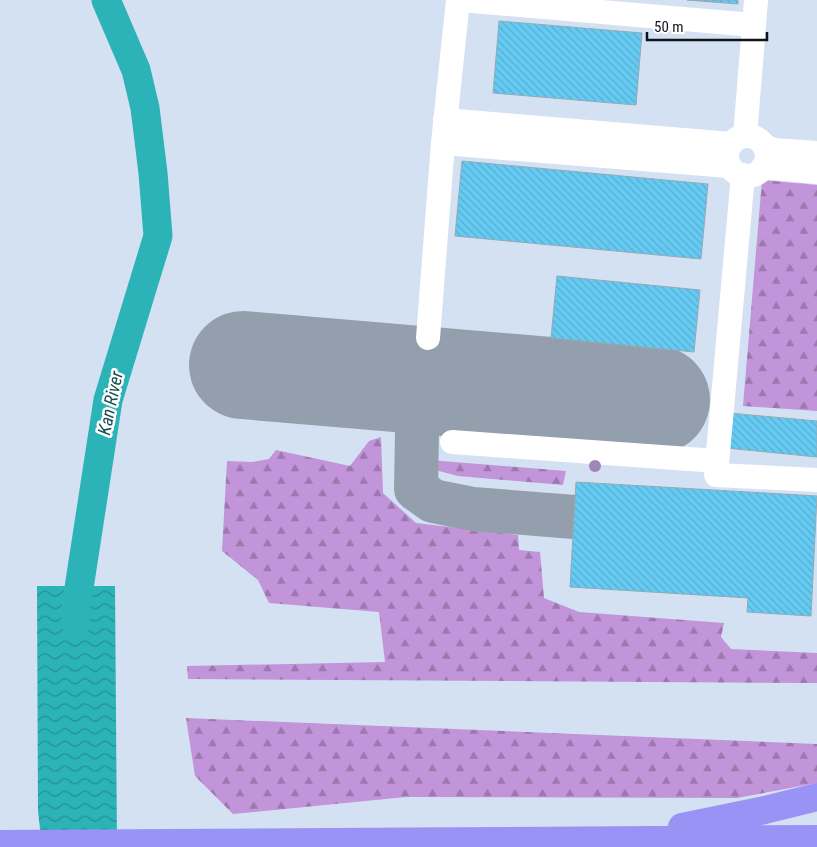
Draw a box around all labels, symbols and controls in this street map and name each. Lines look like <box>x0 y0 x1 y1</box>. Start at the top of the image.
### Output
scale bar <box>647 10 767 42</box>
text: 50 m <box>654 18 684 36</box>
water label: Kan River <box>93 369 127 437</box>

